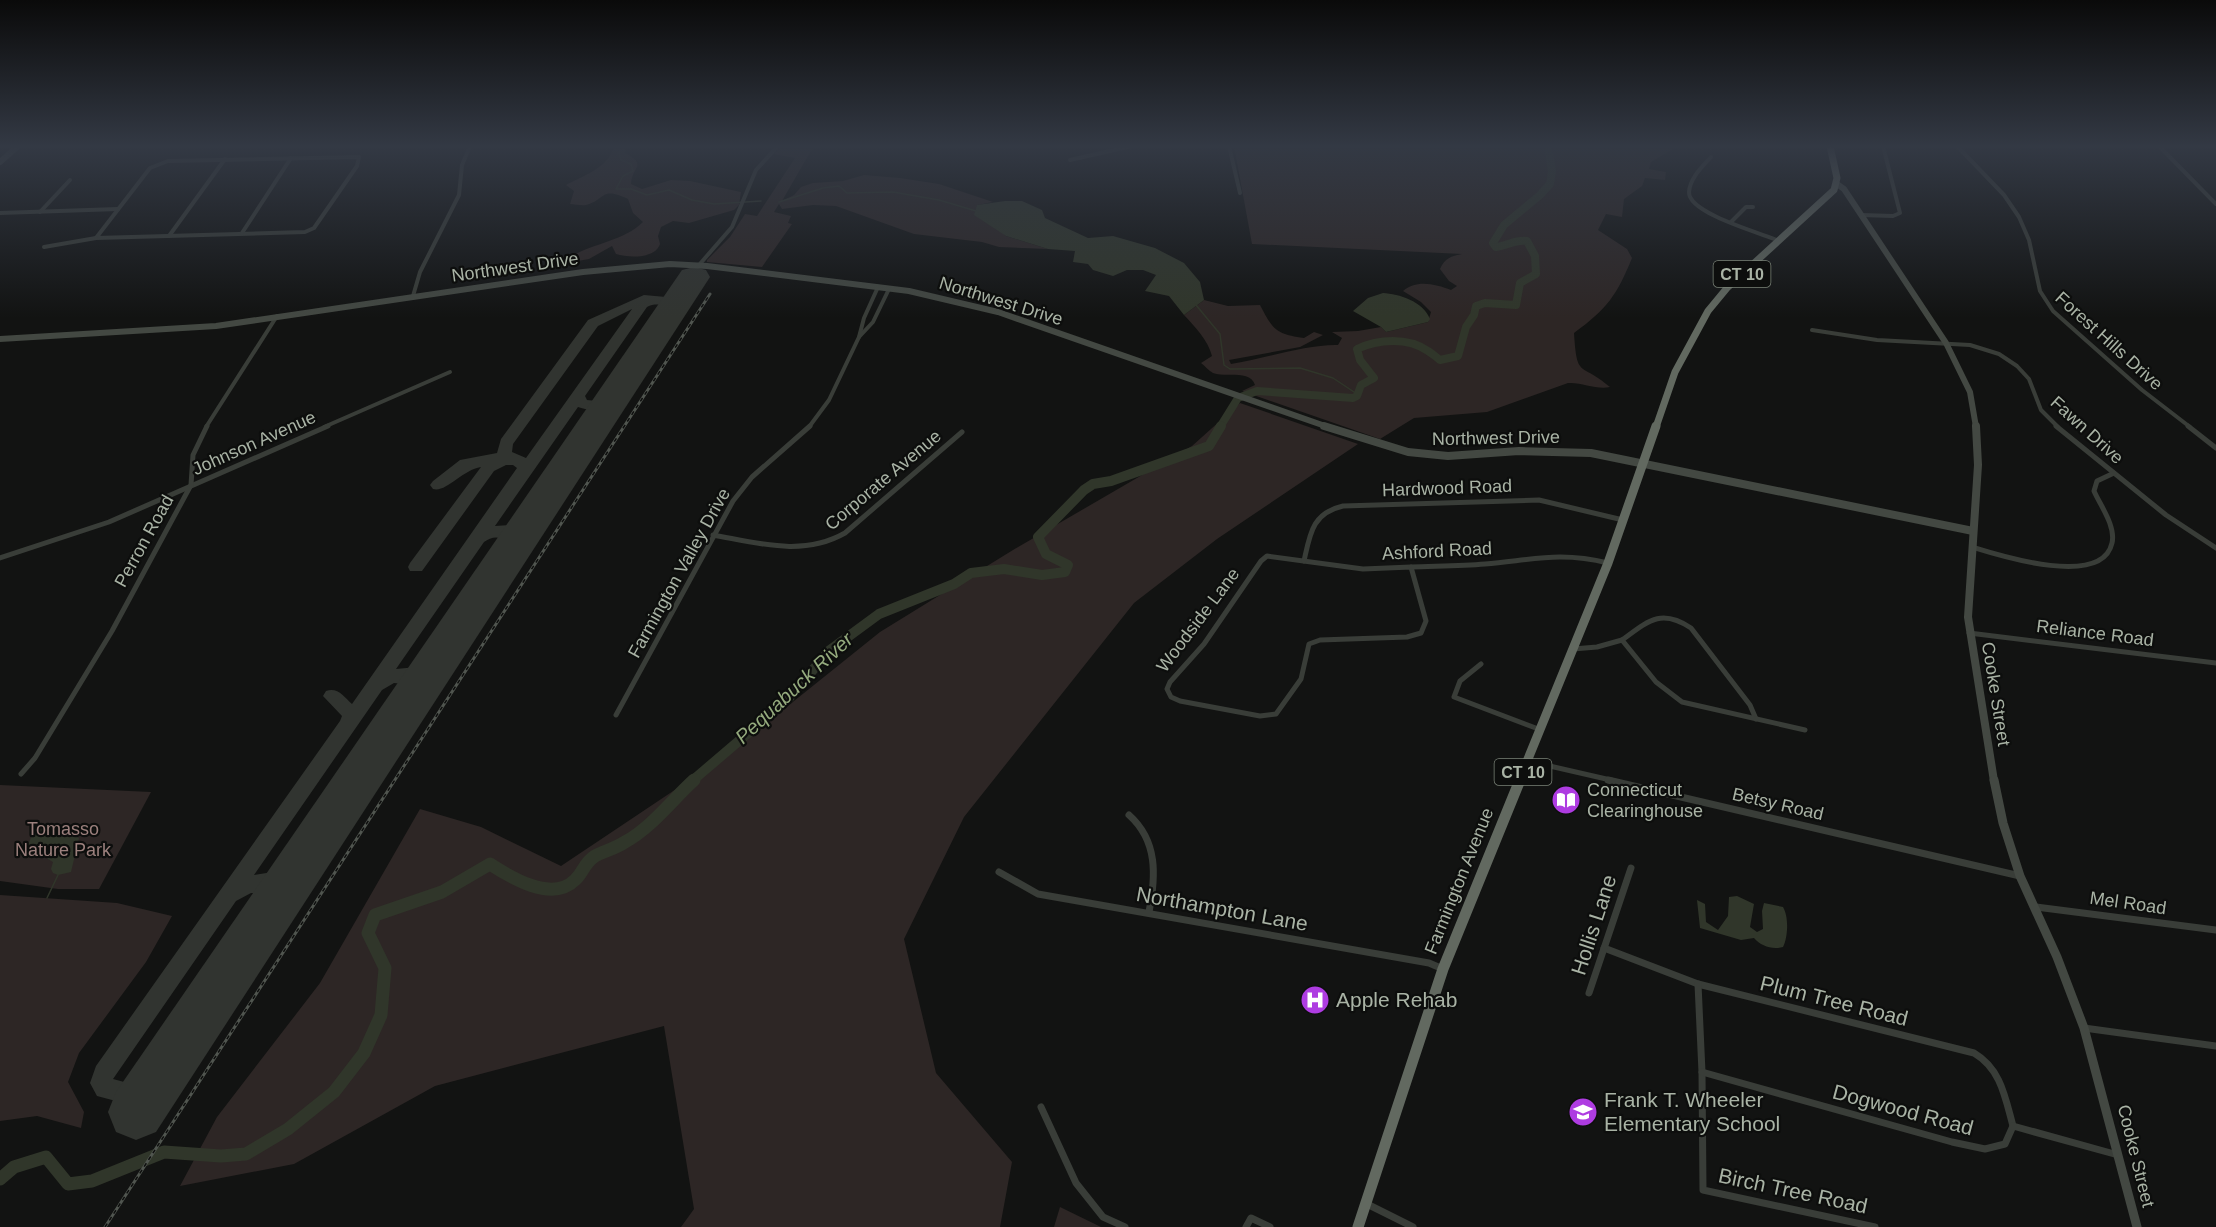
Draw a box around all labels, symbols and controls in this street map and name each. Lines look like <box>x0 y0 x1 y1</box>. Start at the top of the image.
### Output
street label: Northwest Drive <box>450 248 580 286</box>
road number: CT 10 <box>1714 261 1770 287</box>
street label: Northwest Drive <box>937 273 1065 329</box>
street label: Forest Hills Drive <box>2051 288 2167 394</box>
street label: Fawn Drive <box>2046 392 2128 468</box>
street label: Johnson Avenue <box>189 407 319 479</box>
street label: Corporate Avenue <box>821 426 945 534</box>
street label: Northwest Drive <box>1432 427 1560 449</box>
street label: Hardwood Road <box>1382 476 1512 500</box>
street label: Farmington Valley Drive <box>624 485 734 661</box>
street label: Perron Road <box>111 492 177 590</box>
street label: Ashford Road <box>1382 538 1492 564</box>
street label: Woodside Lane <box>1152 564 1244 676</box>
street label: Reliance Road <box>2035 616 2155 650</box>
water label: Pequabuck River <box>731 627 858 748</box>
street label: Cooke Street <box>1978 641 2014 747</box>
road number: CT 10 <box>1494 759 1552 785</box>
place label: Connecticut Clearinghouse <box>1587 780 1703 821</box>
library icon: Connecticut Clearinghouse <box>1550 784 1582 816</box>
street label: Betsy Road <box>1730 784 1826 824</box>
street label: Farmington Avenue <box>1421 805 1497 957</box>
park label: Tomasso Nature Park <box>15 819 112 860</box>
street label: Hollis Lane <box>1567 872 1621 978</box>
street label: Northampton Lane <box>1134 882 1310 935</box>
street label: Mel Road <box>2088 888 2168 918</box>
street label: Plum Tree Road <box>1758 971 1911 1030</box>
hospital icon: Apple Rehab <box>1299 984 1331 1016</box>
place label: Apple Rehab <box>1336 988 1457 1011</box>
street label: Dogwood Road <box>1830 1080 1976 1139</box>
place label: Frank T. Wheeler Elementary School <box>1604 1088 1780 1135</box>
school or university icon: Frank T. Wheeler Elementary School <box>1567 1096 1599 1128</box>
street label: Cooke Street <box>2114 1103 2158 1209</box>
street label: Birch Tree Road <box>1716 1163 1870 1218</box>

